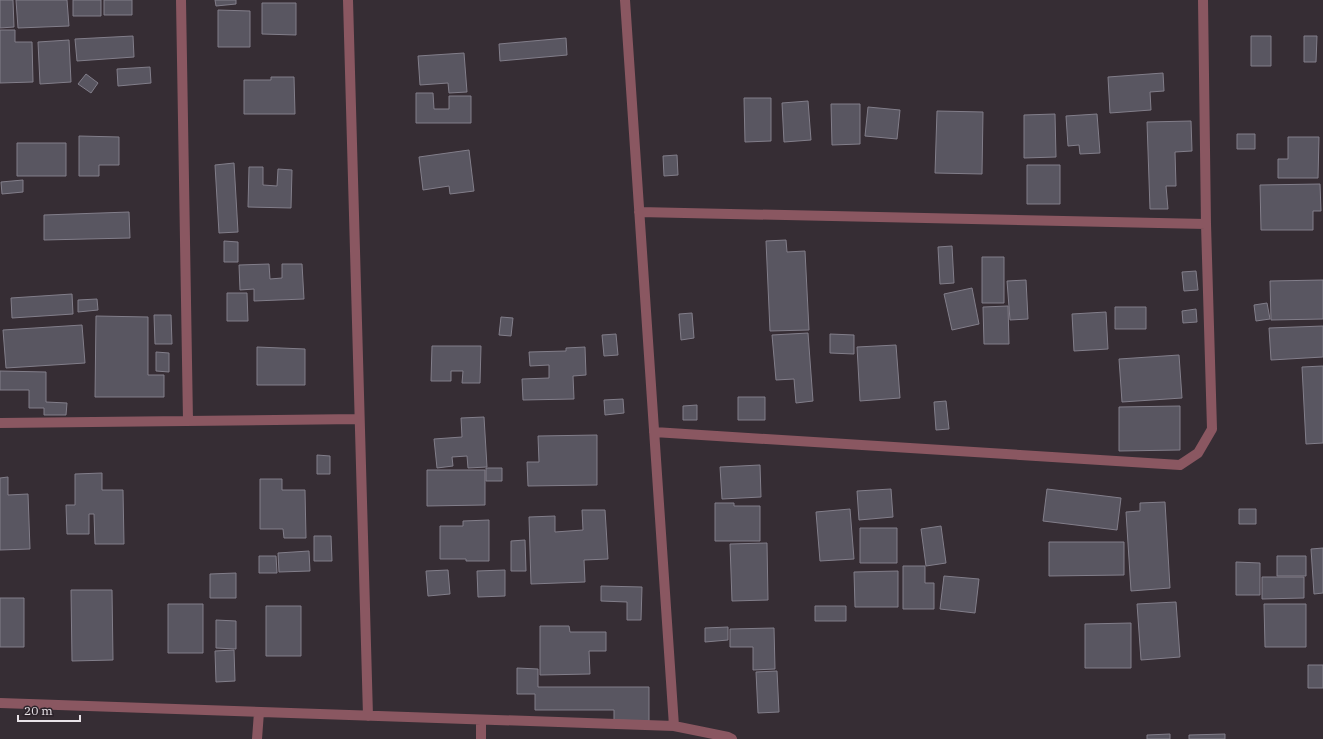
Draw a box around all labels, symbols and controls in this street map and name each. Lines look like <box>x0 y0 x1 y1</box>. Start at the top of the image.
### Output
scale bar <box>18 697 80 723</box>
text: 20 m <box>24 703 53 718</box>

